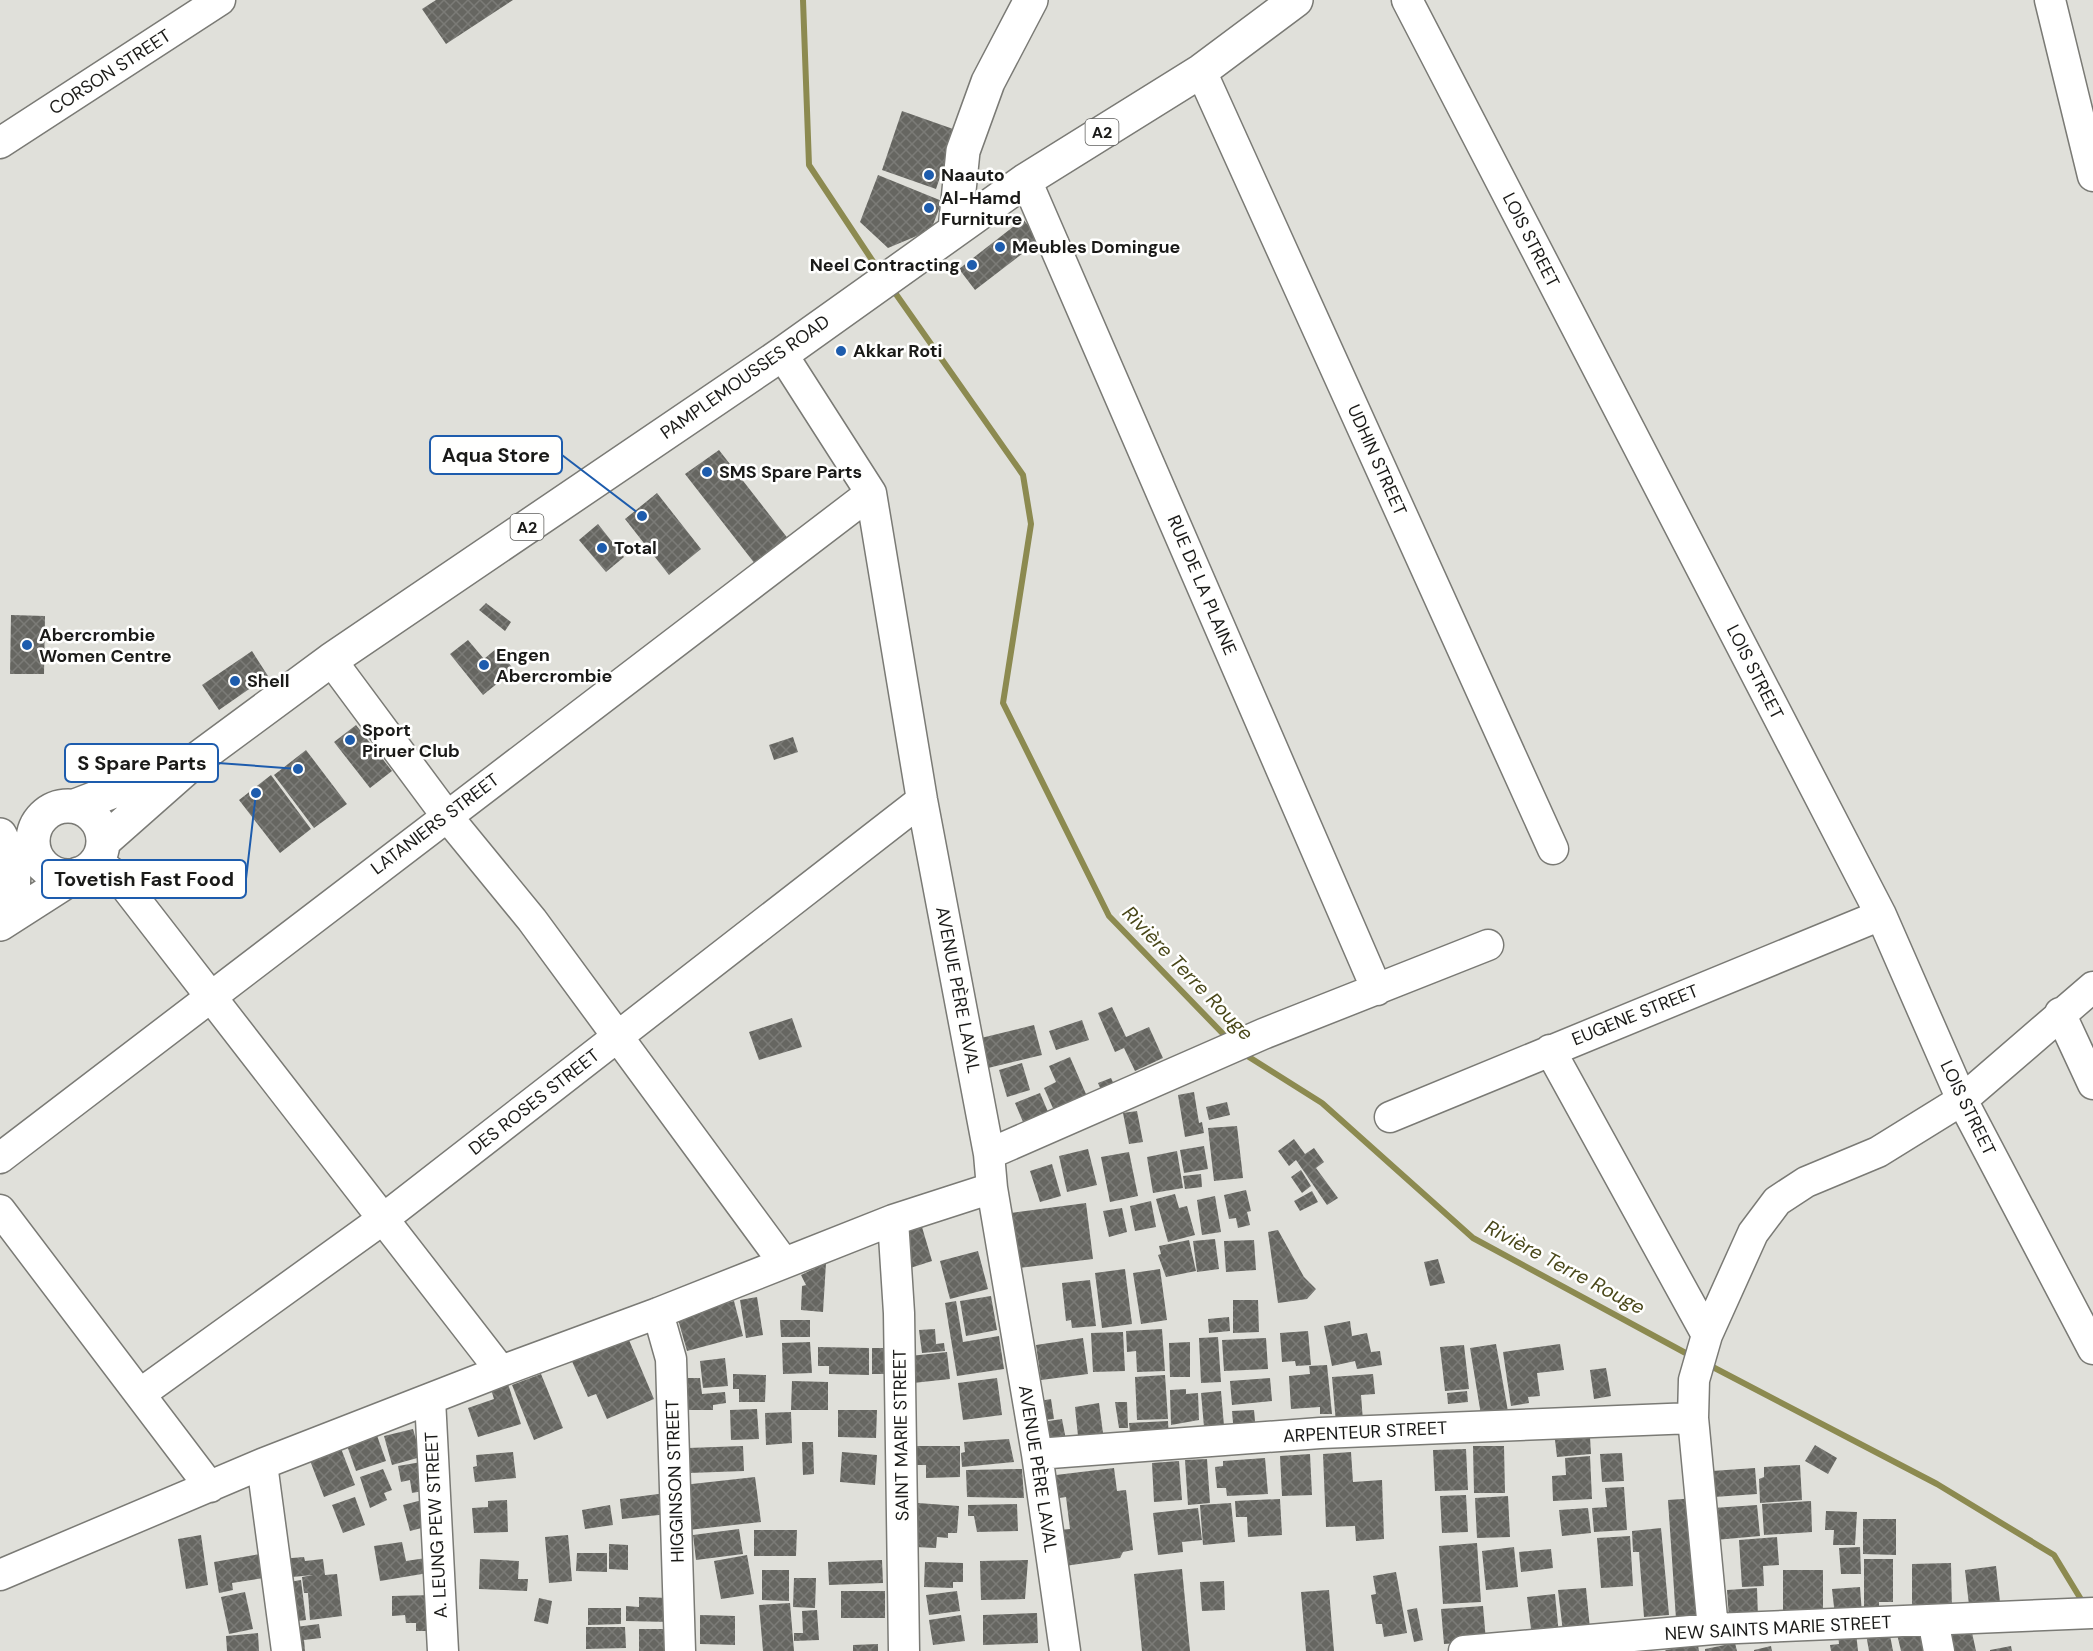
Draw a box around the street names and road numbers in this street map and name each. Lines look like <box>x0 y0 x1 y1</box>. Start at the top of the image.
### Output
street label: CORSON STREET <box>45 24 175 120</box>
road number: A2 <box>1086 119 1118 145</box>
street label: LOIS STREET <box>1497 189 1565 291</box>
street label: PAMPLEMOUSSES ROAD <box>656 309 834 445</box>
street label: UDHIN STREET <box>1342 401 1412 519</box>
street label: RUE DE LA PLAINE <box>1162 511 1242 659</box>
road number: A2 <box>510 514 544 540</box>
street label: LOIS STREET <box>1721 621 1789 723</box>
street label: LATANIERS STREET <box>366 768 504 880</box>
street label: AVENUE PÈRE LAVAL <box>930 905 986 1075</box>
street label: EUGENE STREET <box>1568 979 1702 1051</box>
street label: DES ROSES STREET <box>464 1043 604 1161</box>
street label: LOIS STREET <box>1935 1056 2001 1160</box>
street label: SAINT MARIE STREET <box>887 1349 915 1521</box>
street label: AVENUE PÈRE LAVAL <box>1013 1384 1063 1554</box>
street label: HIGGINSON STREET <box>660 1399 690 1563</box>
street label: ARPENTEUR STREET <box>1282 1416 1448 1448</box>
street label: A. LEUNG PEW STREET <box>419 1431 453 1619</box>
street label: NEW SAINTS MARIE STREET <box>1664 1610 1892 1646</box>

